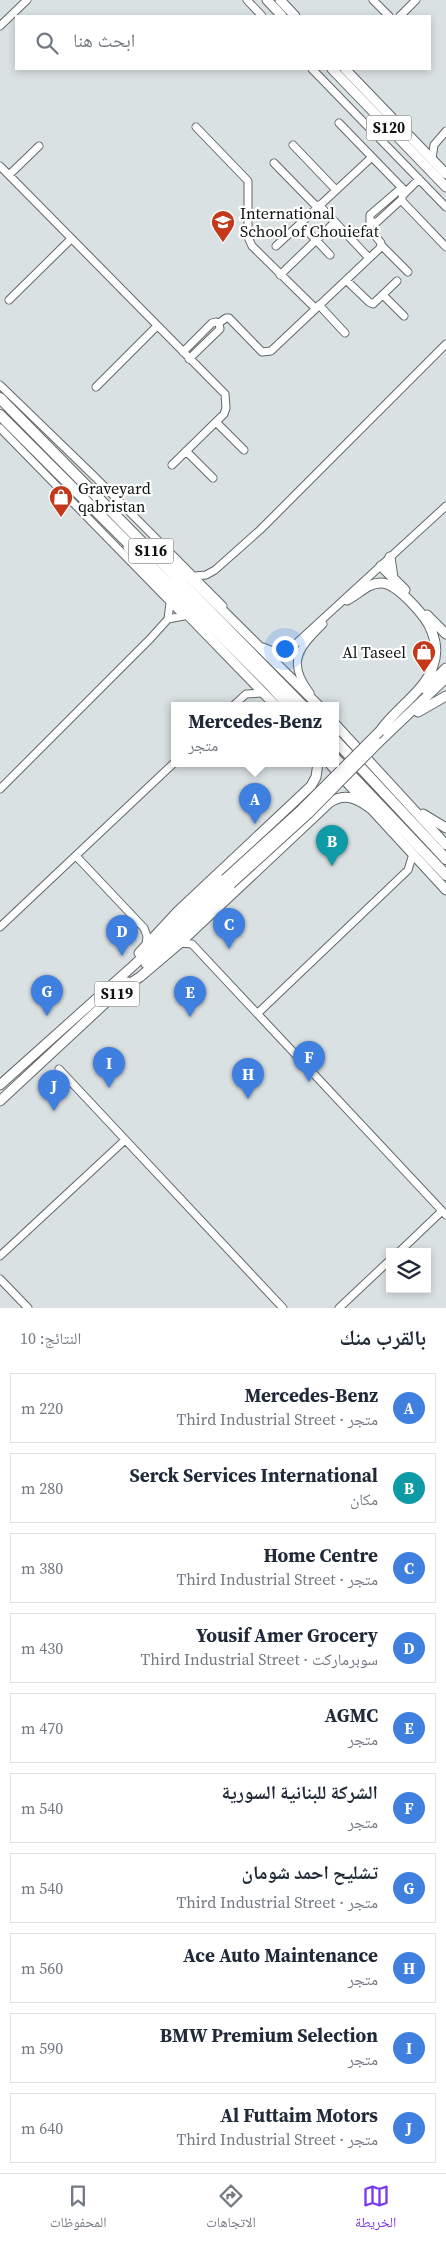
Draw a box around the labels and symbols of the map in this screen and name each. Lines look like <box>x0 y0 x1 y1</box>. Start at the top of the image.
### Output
road number: S120 <box>366 116 412 140</box>
place label: International School of Chouiefat <box>240 202 380 242</box>
school or university icon: International School of Chouiefat <box>210 209 236 243</box>
place label: Graveyard qabristan <box>78 477 151 517</box>
shop icon: Graveyard qabristan <box>48 484 74 518</box>
road number: S116 <box>128 538 174 564</box>
your location <box>272 636 298 662</box>
shop icon: Al Taseel <box>411 639 437 673</box>
place label: Al Taseel <box>342 641 406 663</box>
pin: A <box>239 783 271 824</box>
pin: B <box>316 825 348 866</box>
pin: C <box>213 908 245 949</box>
pin: D <box>106 915 138 956</box>
pin: G <box>31 975 63 1016</box>
pin: E <box>174 976 206 1017</box>
road number: S119 <box>94 982 140 1006</box>
pin: F <box>293 1041 325 1082</box>
pin: I <box>93 1047 125 1088</box>
pin: H <box>232 1058 264 1099</box>
pin: J <box>38 1070 70 1111</box>

